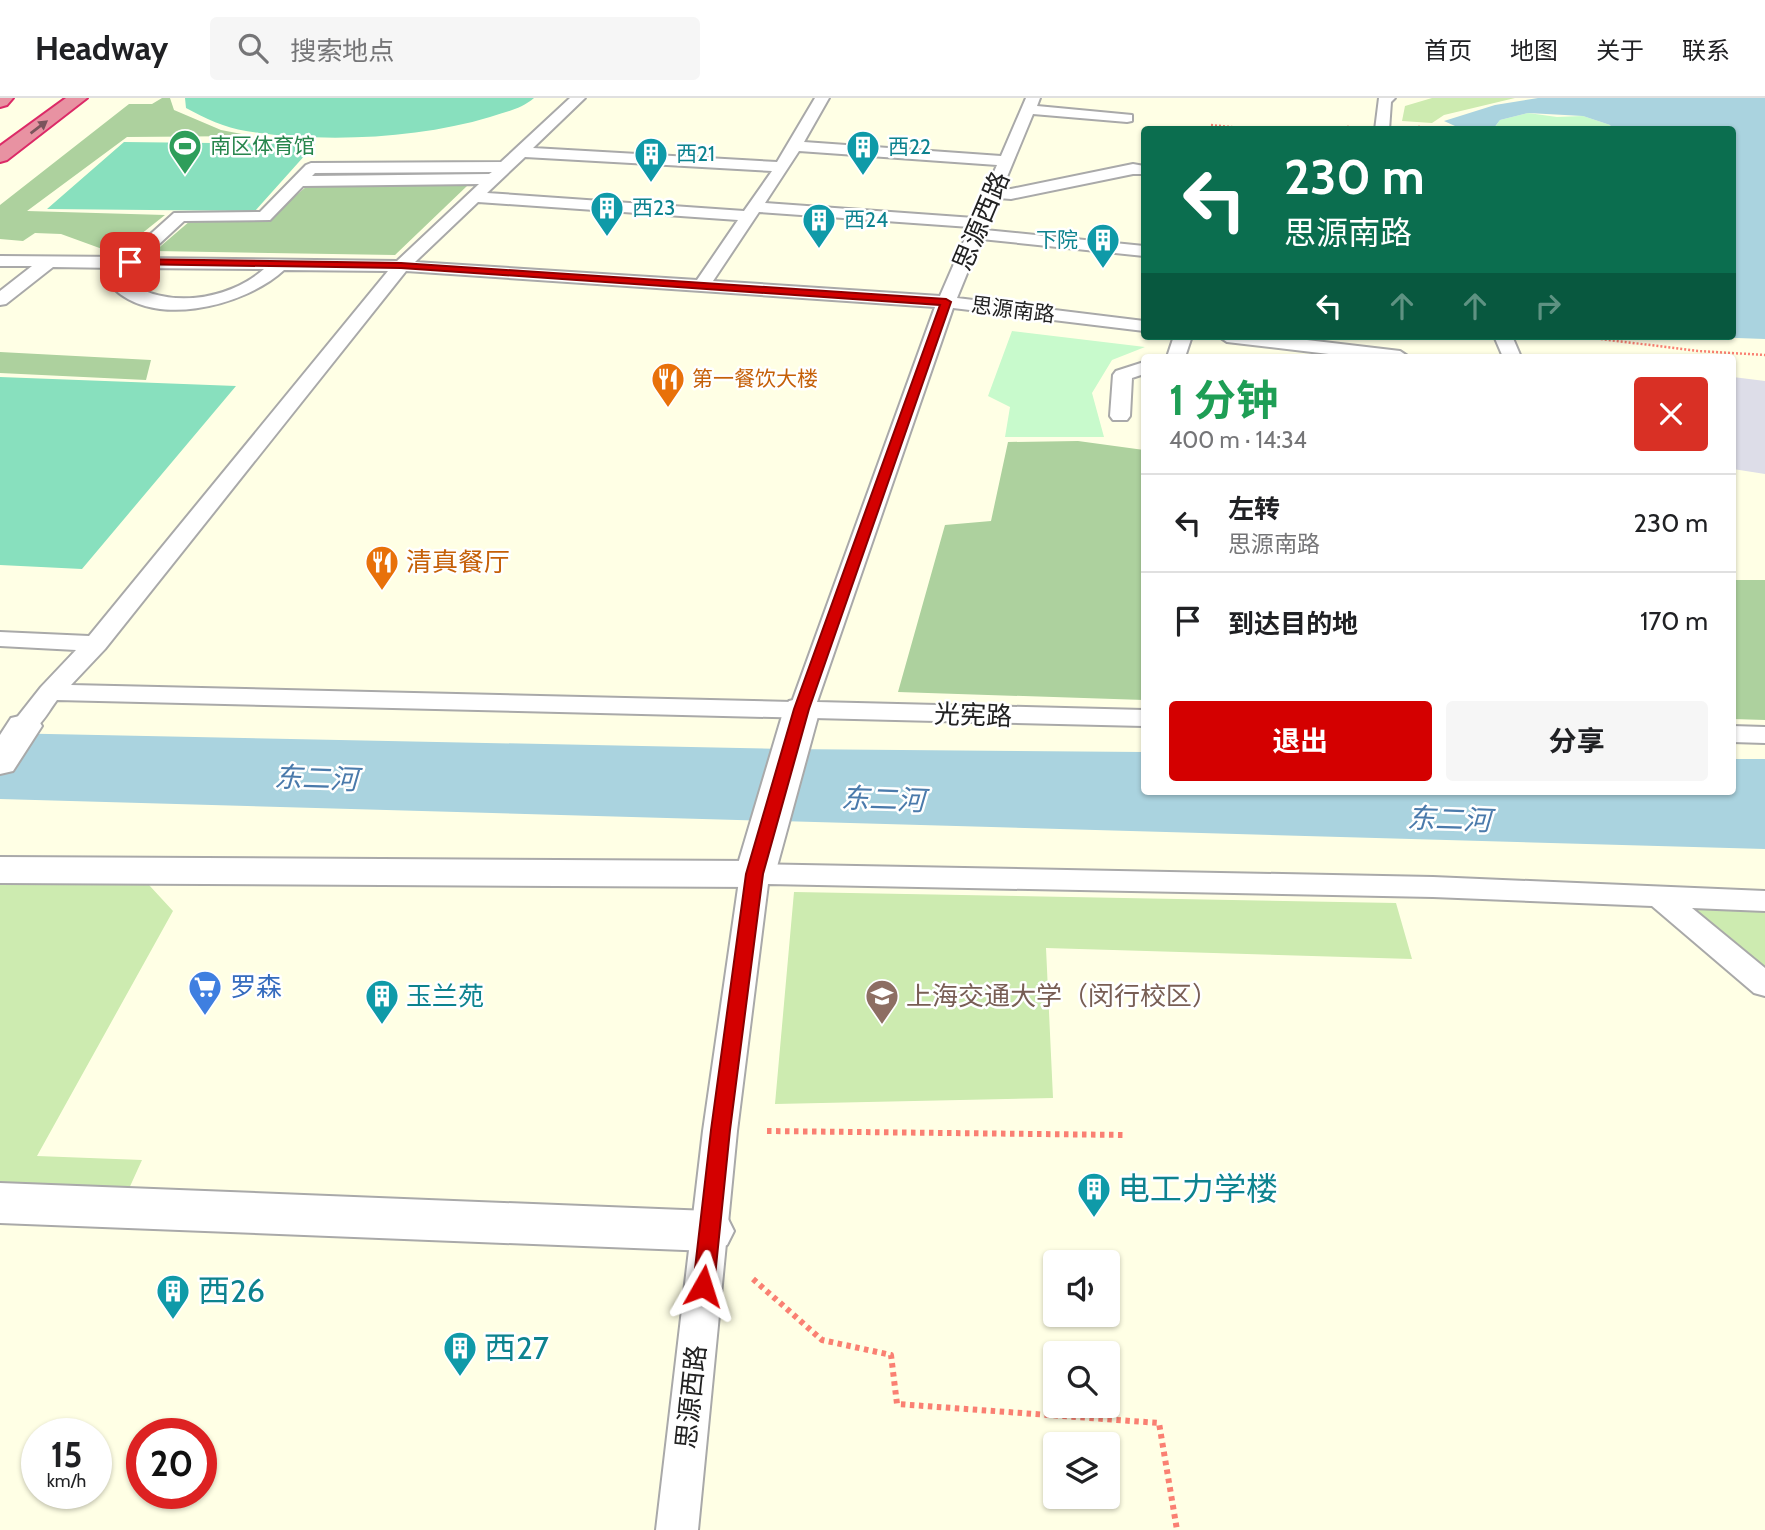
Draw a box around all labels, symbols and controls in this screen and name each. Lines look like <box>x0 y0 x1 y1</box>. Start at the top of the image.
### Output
search box <box>210 17 700 80</box>
text: Headway <box>35 28 168 68</box>
icon: search <box>234 29 272 67</box>
text: 搜索地点 <box>290 35 394 67</box>
text: 首页 <box>1424 36 1472 65</box>
text: 地图 <box>1510 36 1558 65</box>
text: 关于 <box>1596 36 1644 65</box>
text: 联系 <box>1682 36 1730 65</box>
one-way arrow <box>30 120 48 134</box>
sports icon: 南区体育馆 <box>166 127 204 176</box>
building icon: 西22 <box>844 128 882 177</box>
place label: 南区体育馆 <box>210 133 315 158</box>
place label: 西22 <box>888 134 931 159</box>
building icon: 西21 <box>632 135 670 184</box>
place label: 西21 <box>676 141 715 166</box>
text: 230 m <box>1284 147 1425 206</box>
icon: left <box>1169 154 1260 245</box>
street label: 思源西路 <box>946 167 1016 275</box>
building icon: 西23 <box>588 189 626 238</box>
place label: 西23 <box>632 195 675 220</box>
building icon: 西24 <box>800 201 838 250</box>
place label: 西24 <box>844 207 888 232</box>
text: 思源南路 <box>1284 213 1412 252</box>
building icon: 下院 <box>1084 221 1122 270</box>
place label: 下院 <box>1036 227 1078 252</box>
pin <box>100 232 160 292</box>
icon: arrive <box>111 243 149 281</box>
icon: left <box>1310 287 1348 325</box>
icon: ahead <box>1383 287 1421 325</box>
icon: ahead <box>1456 287 1494 325</box>
icon: right <box>1529 287 1567 325</box>
street label: 思源南路 <box>970 292 1056 327</box>
restaurant icon: 第一餐饮大楼 <box>649 360 687 409</box>
place label: 第一餐饮大楼 <box>692 366 818 391</box>
text: 1 分钟 <box>1169 374 1278 426</box>
button: close <box>1634 377 1708 451</box>
text: 400 m · 14:34 <box>1169 426 1307 454</box>
text: 左转 <box>1228 493 1280 525</box>
icon: left <box>1169 504 1207 542</box>
text: 230 m <box>1634 507 1708 539</box>
text: 思源南路 <box>1228 530 1320 558</box>
restaurant icon: 清真餐厅 <box>363 543 401 592</box>
place label: 清真餐厅 <box>406 546 510 578</box>
icon: arrive <box>1169 602 1207 640</box>
text: 170 m <box>1640 605 1708 637</box>
text: 到达目的地 <box>1228 608 1358 640</box>
street label: 光宪路 <box>933 698 1013 732</box>
button: 退出 <box>1169 701 1432 781</box>
button: 分享 <box>1446 701 1708 781</box>
water label: 东二河 <box>273 760 364 797</box>
water label: 东二河 <box>840 781 931 818</box>
water label: 东二河 <box>1406 801 1497 838</box>
supermarket icon: 罗森 <box>186 968 224 1017</box>
place label: 罗森 <box>230 971 282 1003</box>
building icon: 玉兰苑 <box>363 977 401 1026</box>
school or university icon: 上海交通大学（闵行校区） <box>863 977 901 1026</box>
place label: 玉兰苑 <box>406 980 484 1012</box>
place label: 上海交通大学（闵行校区） <box>906 980 1218 1012</box>
place label: 电工力学楼 <box>1118 1169 1278 1208</box>
building icon: 电工力学楼 <box>1075 1170 1113 1219</box>
position arrow <box>666 1249 740 1323</box>
map controls <box>1043 1250 1120 1509</box>
button: sound <box>1043 1250 1120 1327</box>
place label: 西26 <box>198 1271 265 1310</box>
building icon: 西26 <box>154 1272 192 1321</box>
place label: 西27 <box>484 1328 549 1367</box>
building icon: 西27 <box>441 1329 479 1378</box>
button: search <box>1043 1341 1120 1418</box>
street label: 思源西路 <box>670 1344 712 1450</box>
speed limit sign: 20 <box>126 1418 217 1509</box>
button: layers <box>1043 1432 1120 1509</box>
text: 15 <box>51 1433 82 1476</box>
text: km/h <box>47 1470 86 1492</box>

